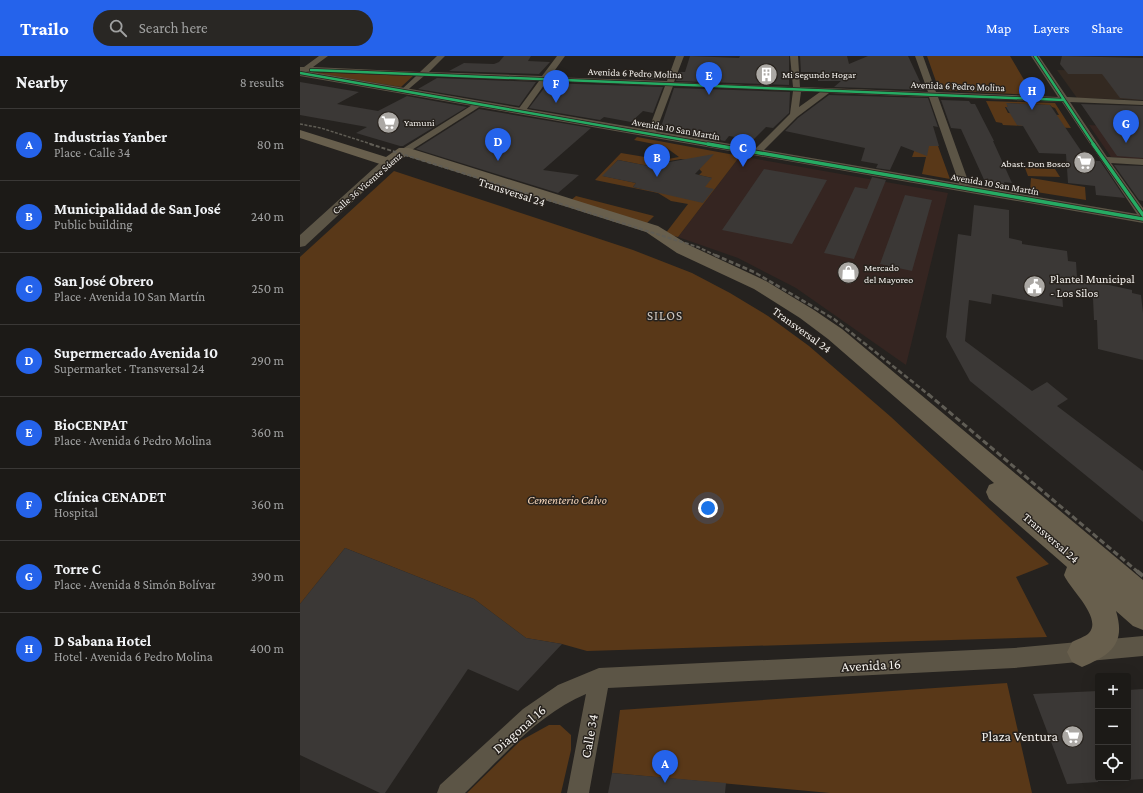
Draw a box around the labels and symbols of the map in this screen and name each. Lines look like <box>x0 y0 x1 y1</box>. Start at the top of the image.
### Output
building icon: Mi Segundo Hogar <box>753 61 779 87</box>
pin: E <box>696 62 722 95</box>
street label: Avenida 6 Pedro Molina <box>588 66 683 80</box>
place label: Mi Segundo Hogar <box>782 69 856 80</box>
pin: F <box>543 70 569 103</box>
pin: H <box>1019 77 1045 110</box>
street label: Avenida 6 Pedro Molina <box>911 79 1006 93</box>
supermarket icon: Yamuni <box>375 109 401 135</box>
pin: G <box>1113 110 1139 143</box>
street label: Avenida 10 San Martín <box>631 116 722 142</box>
place label: Yamuni <box>404 117 435 128</box>
pin: D <box>485 128 511 161</box>
pin: C <box>730 134 756 167</box>
pin: B <box>644 144 670 177</box>
street label: Calle 36 Vicente Sáenz <box>330 150 404 216</box>
supermarket icon: Abast. Don Bosco <box>1072 150 1098 176</box>
place label: Abast. Don Bosco <box>1001 158 1070 169</box>
street label: Avenida 10 San Martín <box>950 171 1041 197</box>
street label: Transversal 24 <box>477 175 547 209</box>
shop icon: Mercado del Mayoreo <box>835 260 861 286</box>
place label: Mercado del Mayoreo <box>864 262 913 285</box>
place label: Plantel Municipal - Los Silos <box>1050 272 1135 300</box>
public building icon: Plantel Municipal - Los Silos <box>1021 273 1047 299</box>
street label: Transversal 24 <box>770 304 834 356</box>
district label: SILOS <box>647 308 683 323</box>
park label: Cementerio Calvo <box>527 493 607 507</box>
your location <box>698 498 718 518</box>
street label: Transversal 24 <box>1020 510 1082 566</box>
street label: Avenida 16 <box>841 655 901 675</box>
street label: Diagonal 16 <box>489 702 549 756</box>
street label: Calle 34 <box>577 713 601 759</box>
supermarket icon: Plaza Ventura <box>1060 723 1086 749</box>
place label: Plaza Ventura <box>981 728 1059 744</box>
pin: A <box>652 750 678 783</box>

